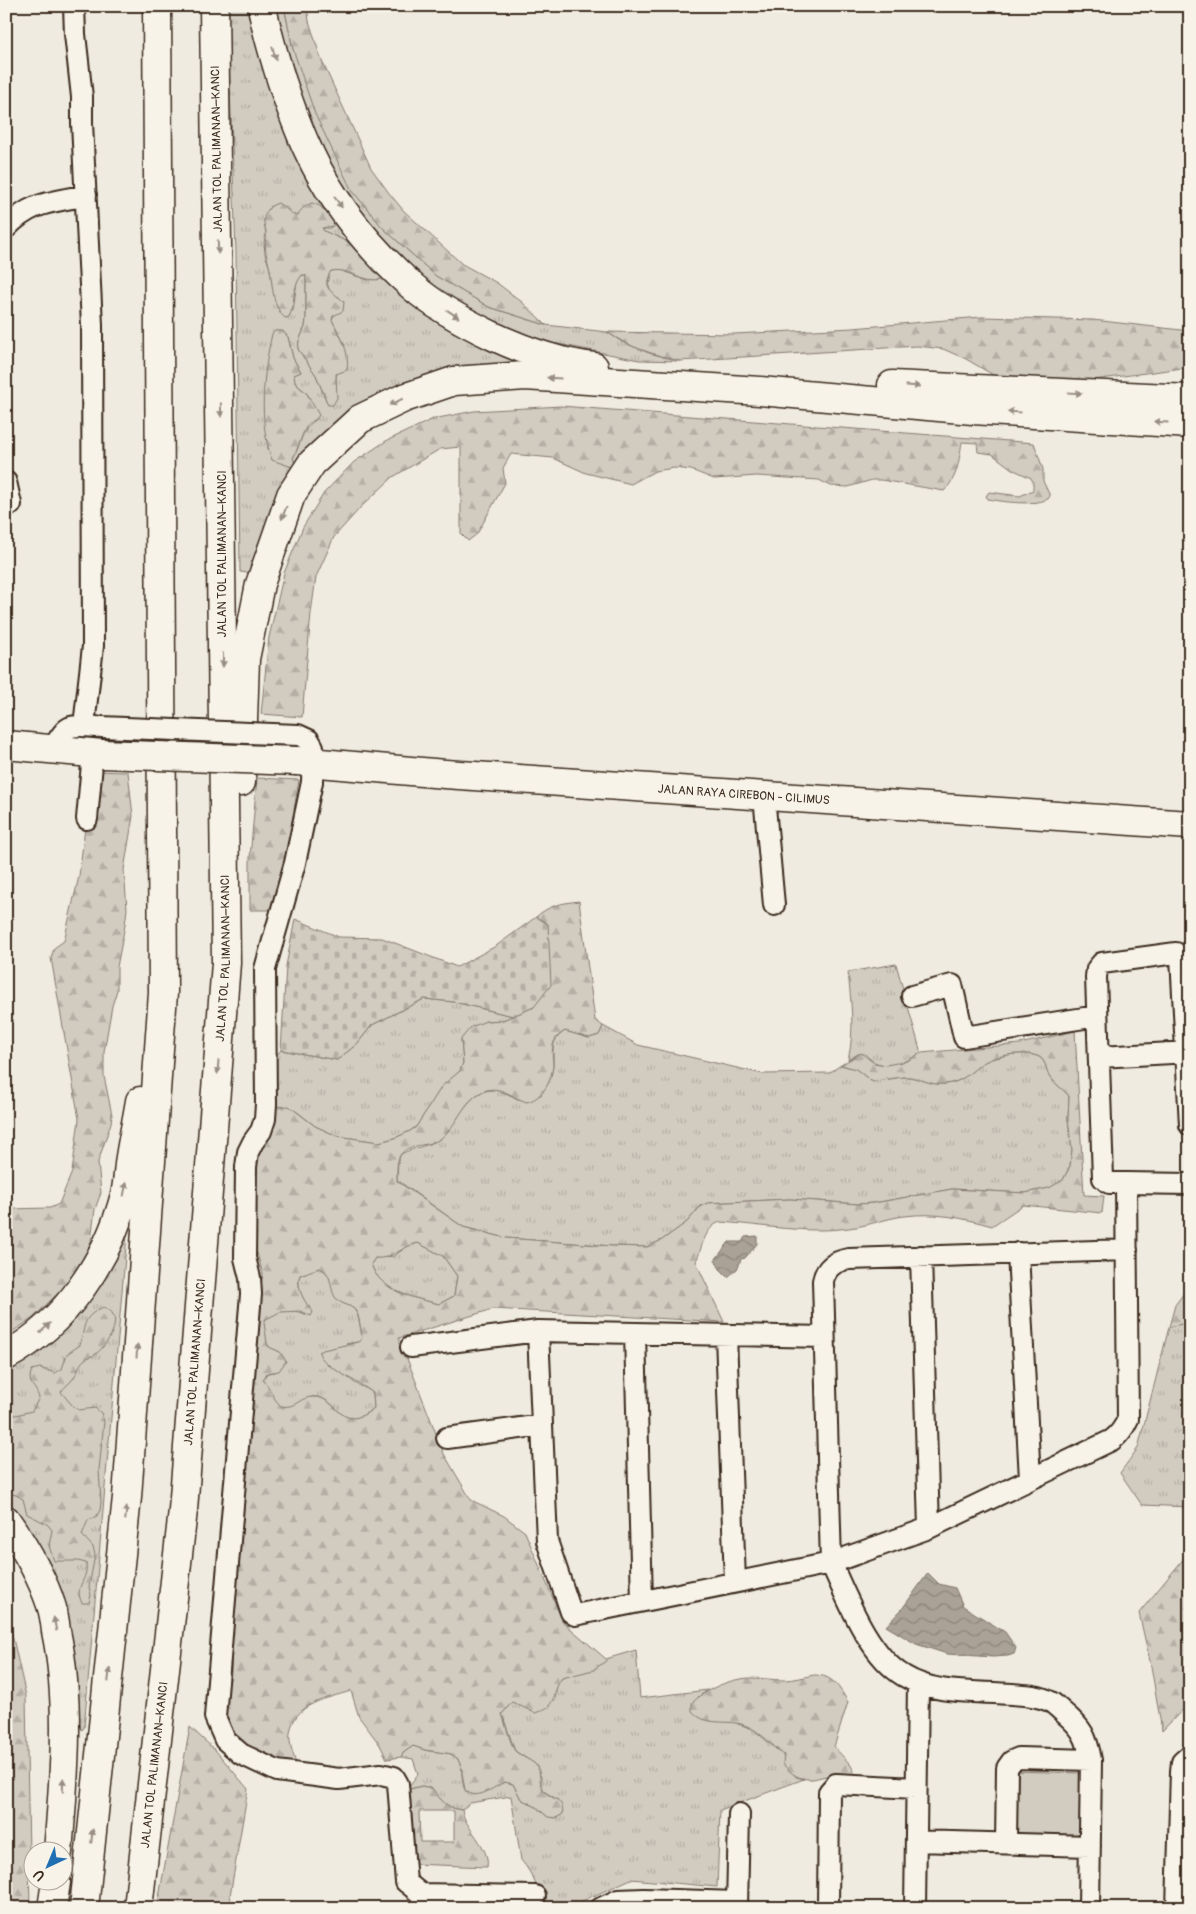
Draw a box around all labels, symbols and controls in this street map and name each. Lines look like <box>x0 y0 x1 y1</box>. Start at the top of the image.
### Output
one-way arrow <box>270 46 278 61</box>
street label: JALAN TOL PALIMANAN–KANCI <box>208 65 226 233</box>
one-way arrow <box>333 195 343 209</box>
one-way arrow <box>215 240 223 256</box>
one-way arrow <box>446 310 460 319</box>
one-way arrow <box>546 373 562 381</box>
one-way arrow <box>905 382 921 390</box>
one-way arrow <box>1067 390 1083 398</box>
one-way arrow <box>388 398 403 406</box>
one-way arrow <box>217 402 225 418</box>
one-way arrow <box>1006 408 1022 416</box>
one-way arrow <box>1153 418 1169 426</box>
street label: JALAN TOL PALIMANAN–KANCI <box>215 470 230 638</box>
one-way arrow <box>280 506 287 521</box>
one-way arrow <box>219 652 227 668</box>
street label: JALAN RAYA CIREBON - CILIMUS <box>657 781 830 808</box>
street label: JALAN TOL PALIMANAN–KANCI <box>212 874 234 1042</box>
one-way arrow <box>214 1059 222 1075</box>
one-way arrow <box>121 1181 129 1197</box>
street label: JALAN TOL PALIMANAN–KANCI <box>181 1278 209 1446</box>
one-way arrow <box>39 1322 51 1334</box>
one-way arrow <box>134 1343 142 1359</box>
one-way arrow <box>122 1505 130 1521</box>
one-way arrow <box>51 1616 59 1631</box>
one-way arrow <box>105 1666 113 1682</box>
street label: JALAN TOL PALIMANAN–KANCI <box>137 1681 171 1849</box>
one-way arrow <box>59 1777 67 1793</box>
one-way arrow <box>88 1828 96 1844</box>
north arrow <box>22 1842 72 1892</box>
text: U <box>30 1866 49 1884</box>

